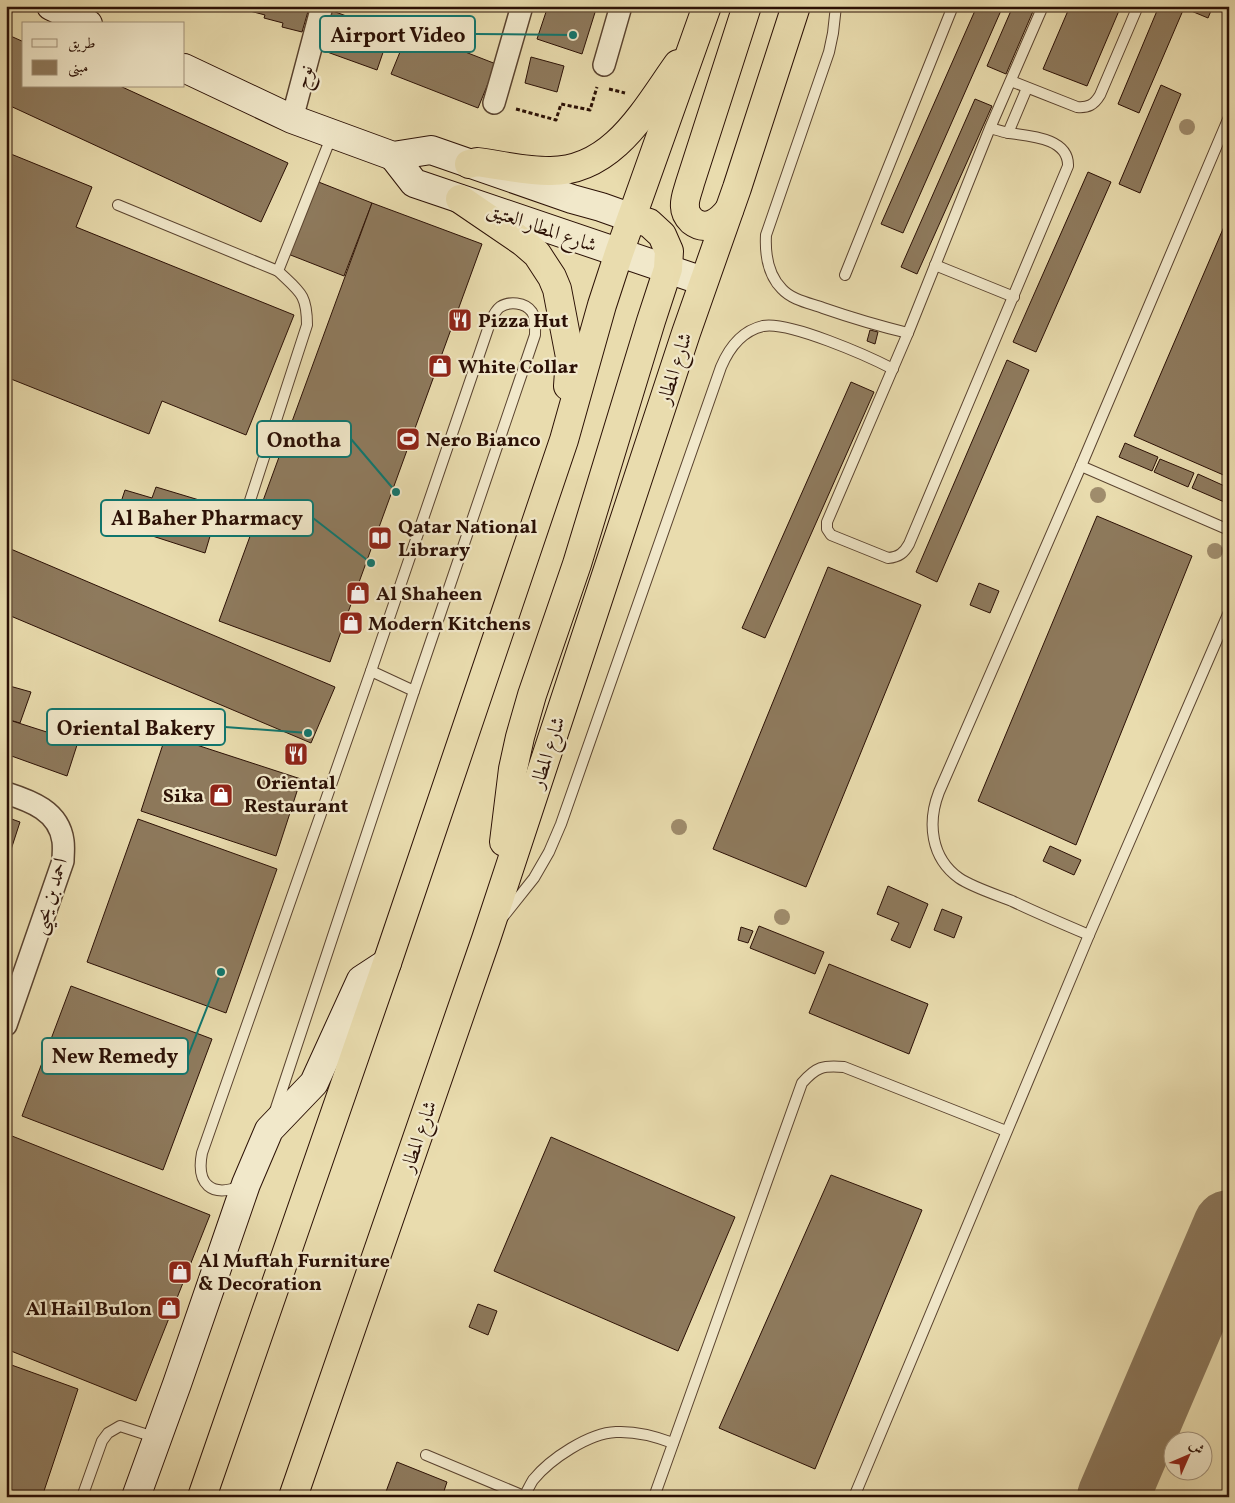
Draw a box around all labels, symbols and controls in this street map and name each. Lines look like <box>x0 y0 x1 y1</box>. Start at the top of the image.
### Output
callout: Airport Video <box>320 16 475 52</box>
legend <box>22 22 185 88</box>
text: Airport Video <box>330 22 466 51</box>
text: طريق <box>68 34 95 55</box>
text: مبنى <box>68 58 88 79</box>
street label: نوح <box>288 62 324 93</box>
street label: شارع المطار العتيق <box>482 197 600 263</box>
restaurant icon: Pizza Hut <box>447 307 473 333</box>
place label: Pizza Hut <box>478 308 569 336</box>
street label: شارع المطار <box>651 329 703 411</box>
shop icon: White Collar <box>427 353 453 379</box>
place label: White Collar <box>458 354 578 382</box>
callout: Onotha <box>257 421 351 457</box>
sports icon: Nero Bianco <box>395 426 421 452</box>
text: Onotha <box>267 427 341 456</box>
place label: Nero Bianco <box>426 427 541 455</box>
callout: Al Baher Pharmacy <box>101 500 313 536</box>
text: Al Baher Pharmacy <box>111 505 303 534</box>
place label: Qatar National Library <box>398 514 537 565</box>
library icon: Qatar National Library <box>367 525 393 551</box>
shop icon: Al Shaheen <box>345 580 371 606</box>
place label: Al Shaheen <box>376 581 483 609</box>
shop icon: Modern Kitchens <box>338 610 364 636</box>
place label: Modern Kitchens <box>368 611 531 639</box>
callout: Oriental Bakery <box>47 709 225 745</box>
street label: شارع المطار <box>524 713 576 795</box>
text: Oriental Bakery <box>57 715 215 744</box>
restaurant icon: Oriental Restaurant <box>283 741 309 767</box>
place label: Oriental Restaurant <box>244 770 349 821</box>
shop icon: Sika <box>208 782 234 808</box>
place label: Sika <box>163 783 204 811</box>
street label: احمد بن يحيى <box>26 855 77 939</box>
callout: New Remedy <box>42 1038 188 1074</box>
text: New Remedy <box>52 1043 178 1072</box>
street label: شارع المطار <box>394 1097 447 1179</box>
place label: Al Muftah Furniture & Decoration <box>198 1248 390 1299</box>
shop icon: Al Muftah Furniture & Decoration <box>167 1259 193 1285</box>
shop icon: Al Hail Bulon <box>156 1295 182 1321</box>
place label: Al Hail Bulon <box>26 1296 152 1324</box>
north arrow <box>1162 1430 1212 1480</box>
text: ش <box>1185 1436 1208 1460</box>

